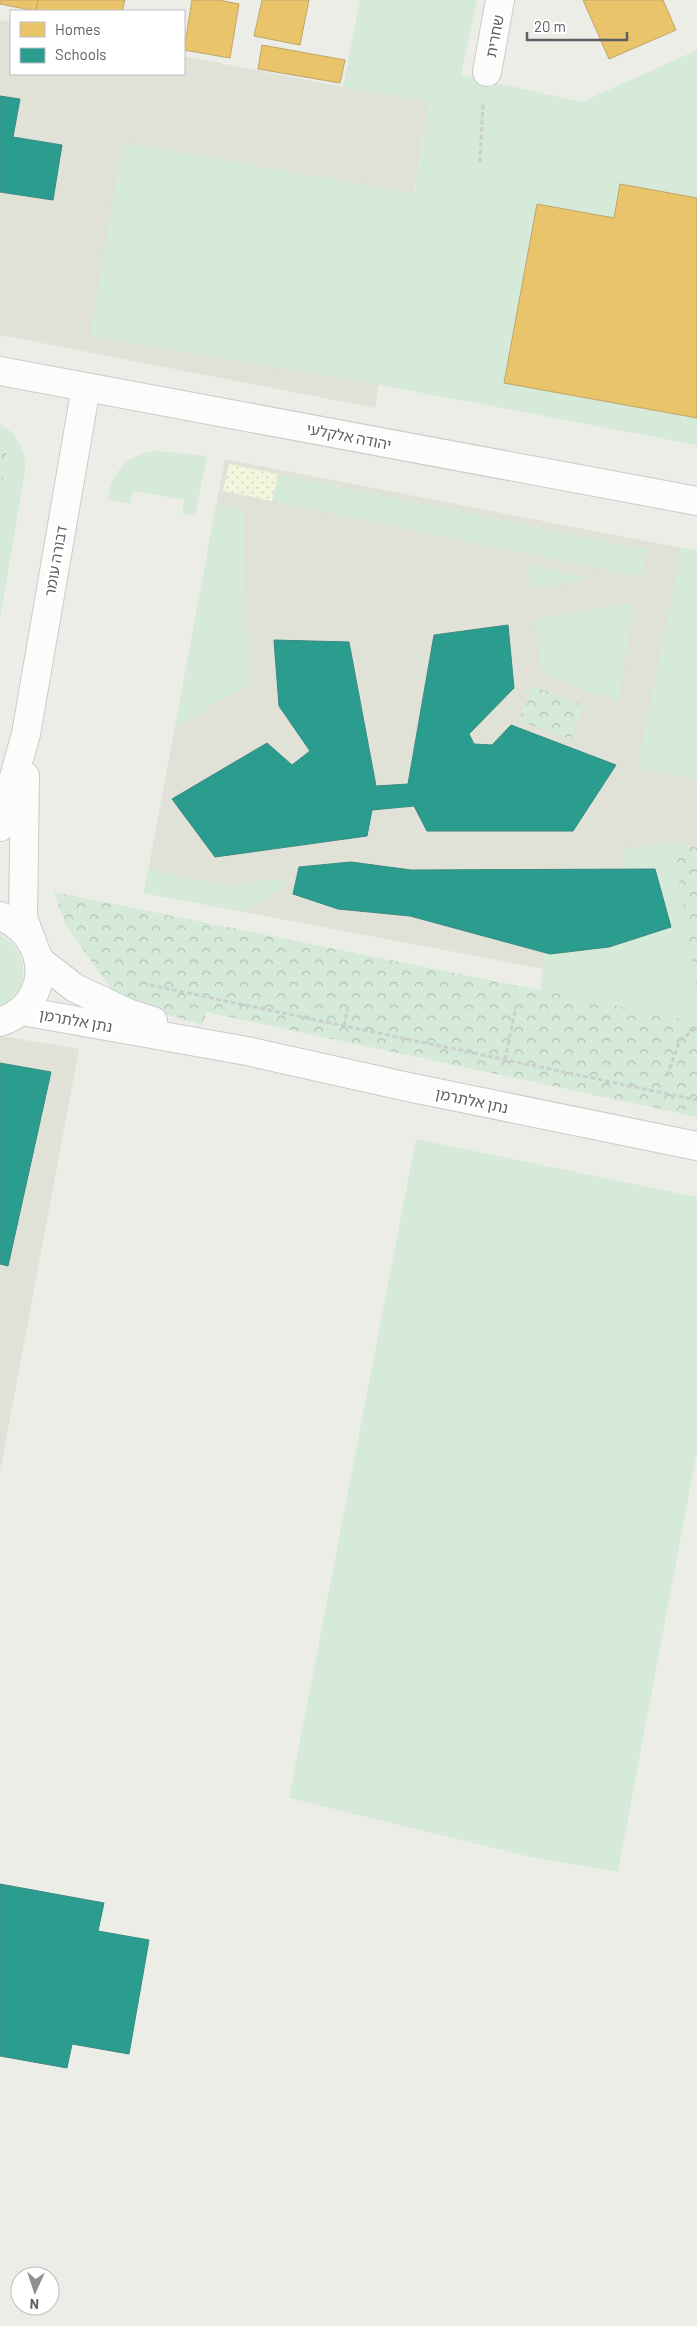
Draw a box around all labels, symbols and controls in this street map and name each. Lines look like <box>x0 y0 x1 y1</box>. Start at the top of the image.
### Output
legend <box>10 10 185 75</box>
scale bar <box>527 10 627 42</box>
street label: שחרית <box>481 13 507 59</box>
text: 20 m <box>534 17 566 35</box>
text: Homes <box>55 20 100 38</box>
text: Schools <box>55 45 107 63</box>
street label: יהודה אלקלעי <box>305 419 393 453</box>
street label: דבורה עומר <box>40 524 70 598</box>
street label: נתן אלתרמן <box>38 1005 114 1035</box>
street label: נתן אלתרמן <box>434 1084 510 1116</box>
north arrow <box>10 2266 60 2316</box>
text: N <box>29 2296 39 2313</box>

